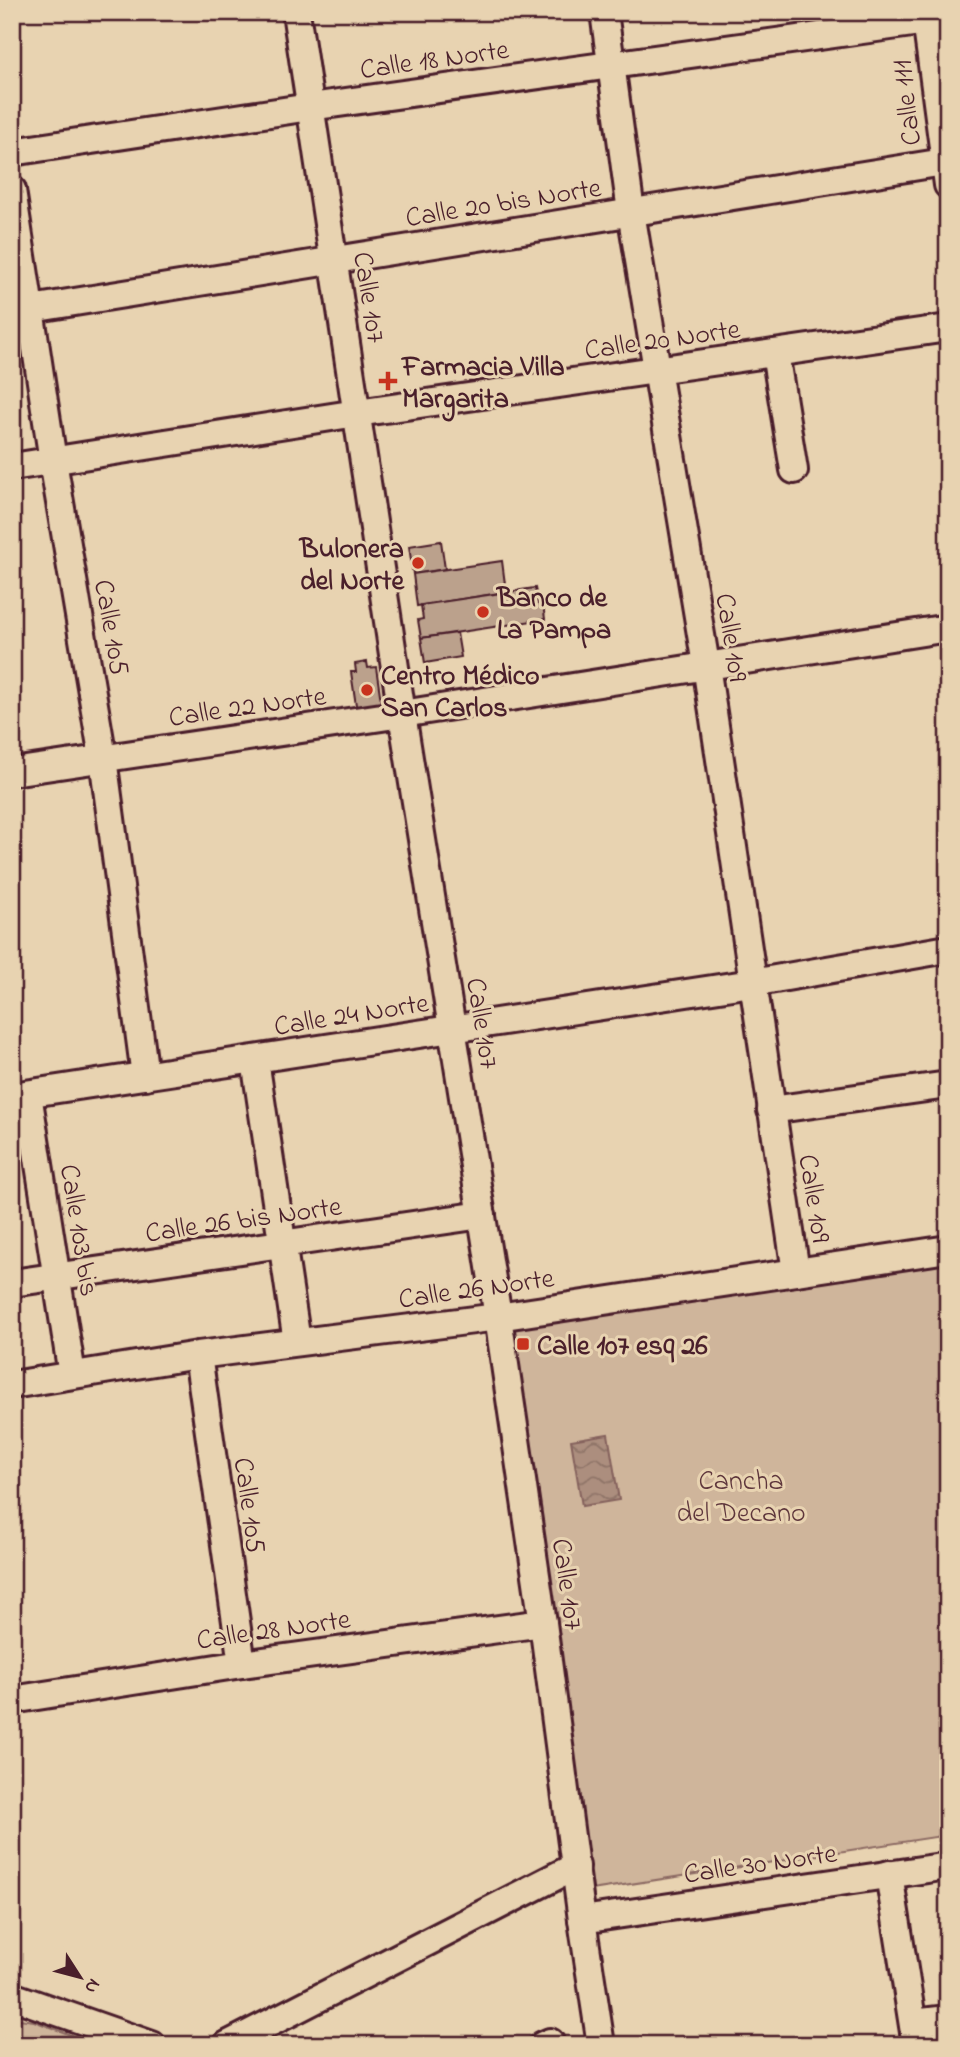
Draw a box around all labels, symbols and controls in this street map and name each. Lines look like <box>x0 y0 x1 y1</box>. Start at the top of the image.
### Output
street label: Calle 18 Norte <box>357 31 512 92</box>
street label: Calle 111 <box>883 57 934 148</box>
street label: Calle 20 bis Norte <box>403 169 605 240</box>
street label: Calle 107 <box>340 249 395 347</box>
street label: Calle 20 Norte <box>582 310 743 373</box>
place label: Farmacia Villa Margarita <box>400 348 565 422</box>
marker: Farmacia Villa Margarita <box>380 373 396 389</box>
place label: Bulonera del Norte <box>298 530 405 603</box>
marker: Bulonera del Norte <box>410 555 426 571</box>
street label: Calle 105 <box>81 577 138 679</box>
place label: Banco de La Pampa <box>495 579 611 652</box>
street label: Calle 109 <box>702 590 757 685</box>
marker: Banco de La Pampa <box>475 604 491 620</box>
place label: Centro Médico San Carlos <box>381 657 540 730</box>
street label: Calle 22 Norte <box>166 677 329 740</box>
marker: Centro Médico San Carlos <box>359 682 375 698</box>
street label: Calle 107 <box>453 975 508 1073</box>
street label: Calle 24 Norte <box>271 984 432 1049</box>
street label: Calle 109 <box>785 1151 840 1246</box>
street label: Calle 103 bis <box>47 1162 108 1299</box>
street label: Calle 26 bis Norte <box>143 1187 345 1256</box>
street label: Calle 26 Norte <box>396 1259 557 1322</box>
place label: Calle 107 esq 26 <box>537 1327 708 1368</box>
marker: Calle 107 esq 26 <box>515 1336 531 1352</box>
street label: Calle 105 <box>221 1455 275 1556</box>
park label: Cancha del Decano <box>677 1462 806 1535</box>
street label: Calle 107 <box>539 1536 592 1633</box>
street label: Calle 28 Norte <box>194 1600 354 1663</box>
street label: Calle 30 Norte <box>681 1834 840 1896</box>
north arrow <box>46 1941 116 2011</box>
text: N <box>77 1972 106 1999</box>

